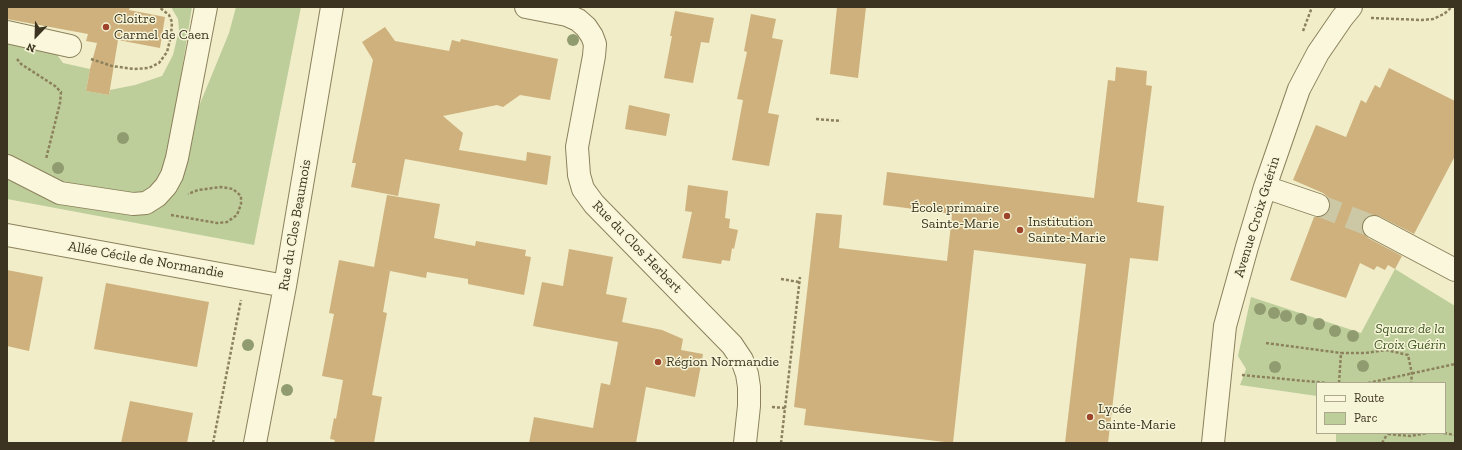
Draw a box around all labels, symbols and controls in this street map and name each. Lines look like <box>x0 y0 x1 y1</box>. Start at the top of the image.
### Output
place label: Cloitre Carmel de Caen <box>114 11 209 44</box>
north arrow <box>16 16 56 56</box>
marker: Cloitre Carmel de Caen <box>101 22 111 32</box>
text: N <box>25 40 38 55</box>
street label: Avenue Croix Guérin <box>1231 154 1283 280</box>
street label: Rue du Clos Beaumois <box>275 158 315 292</box>
street label: Rue du Clos Herbert <box>589 197 685 297</box>
place label: École primaire Sainte-Marie <box>911 200 999 232</box>
marker: École primaire Sainte-Marie <box>1002 211 1012 221</box>
place label: Institution Sainte-Marie <box>1028 214 1106 246</box>
marker: Institution Sainte-Marie <box>1015 225 1025 235</box>
street label: Allée Cécile de Normandie <box>67 238 225 282</box>
park label: Square de la Croix Guérin <box>1374 321 1446 354</box>
place label: Région Normandie <box>666 354 779 370</box>
marker: Région Normandie <box>653 357 663 367</box>
legend <box>1316 382 1446 434</box>
text: Route <box>1354 391 1384 405</box>
place label: Lycée Sainte-Marie <box>1098 401 1176 434</box>
text: Parc <box>1354 411 1377 425</box>
marker: Lycée Sainte-Marie <box>1085 412 1095 422</box>

